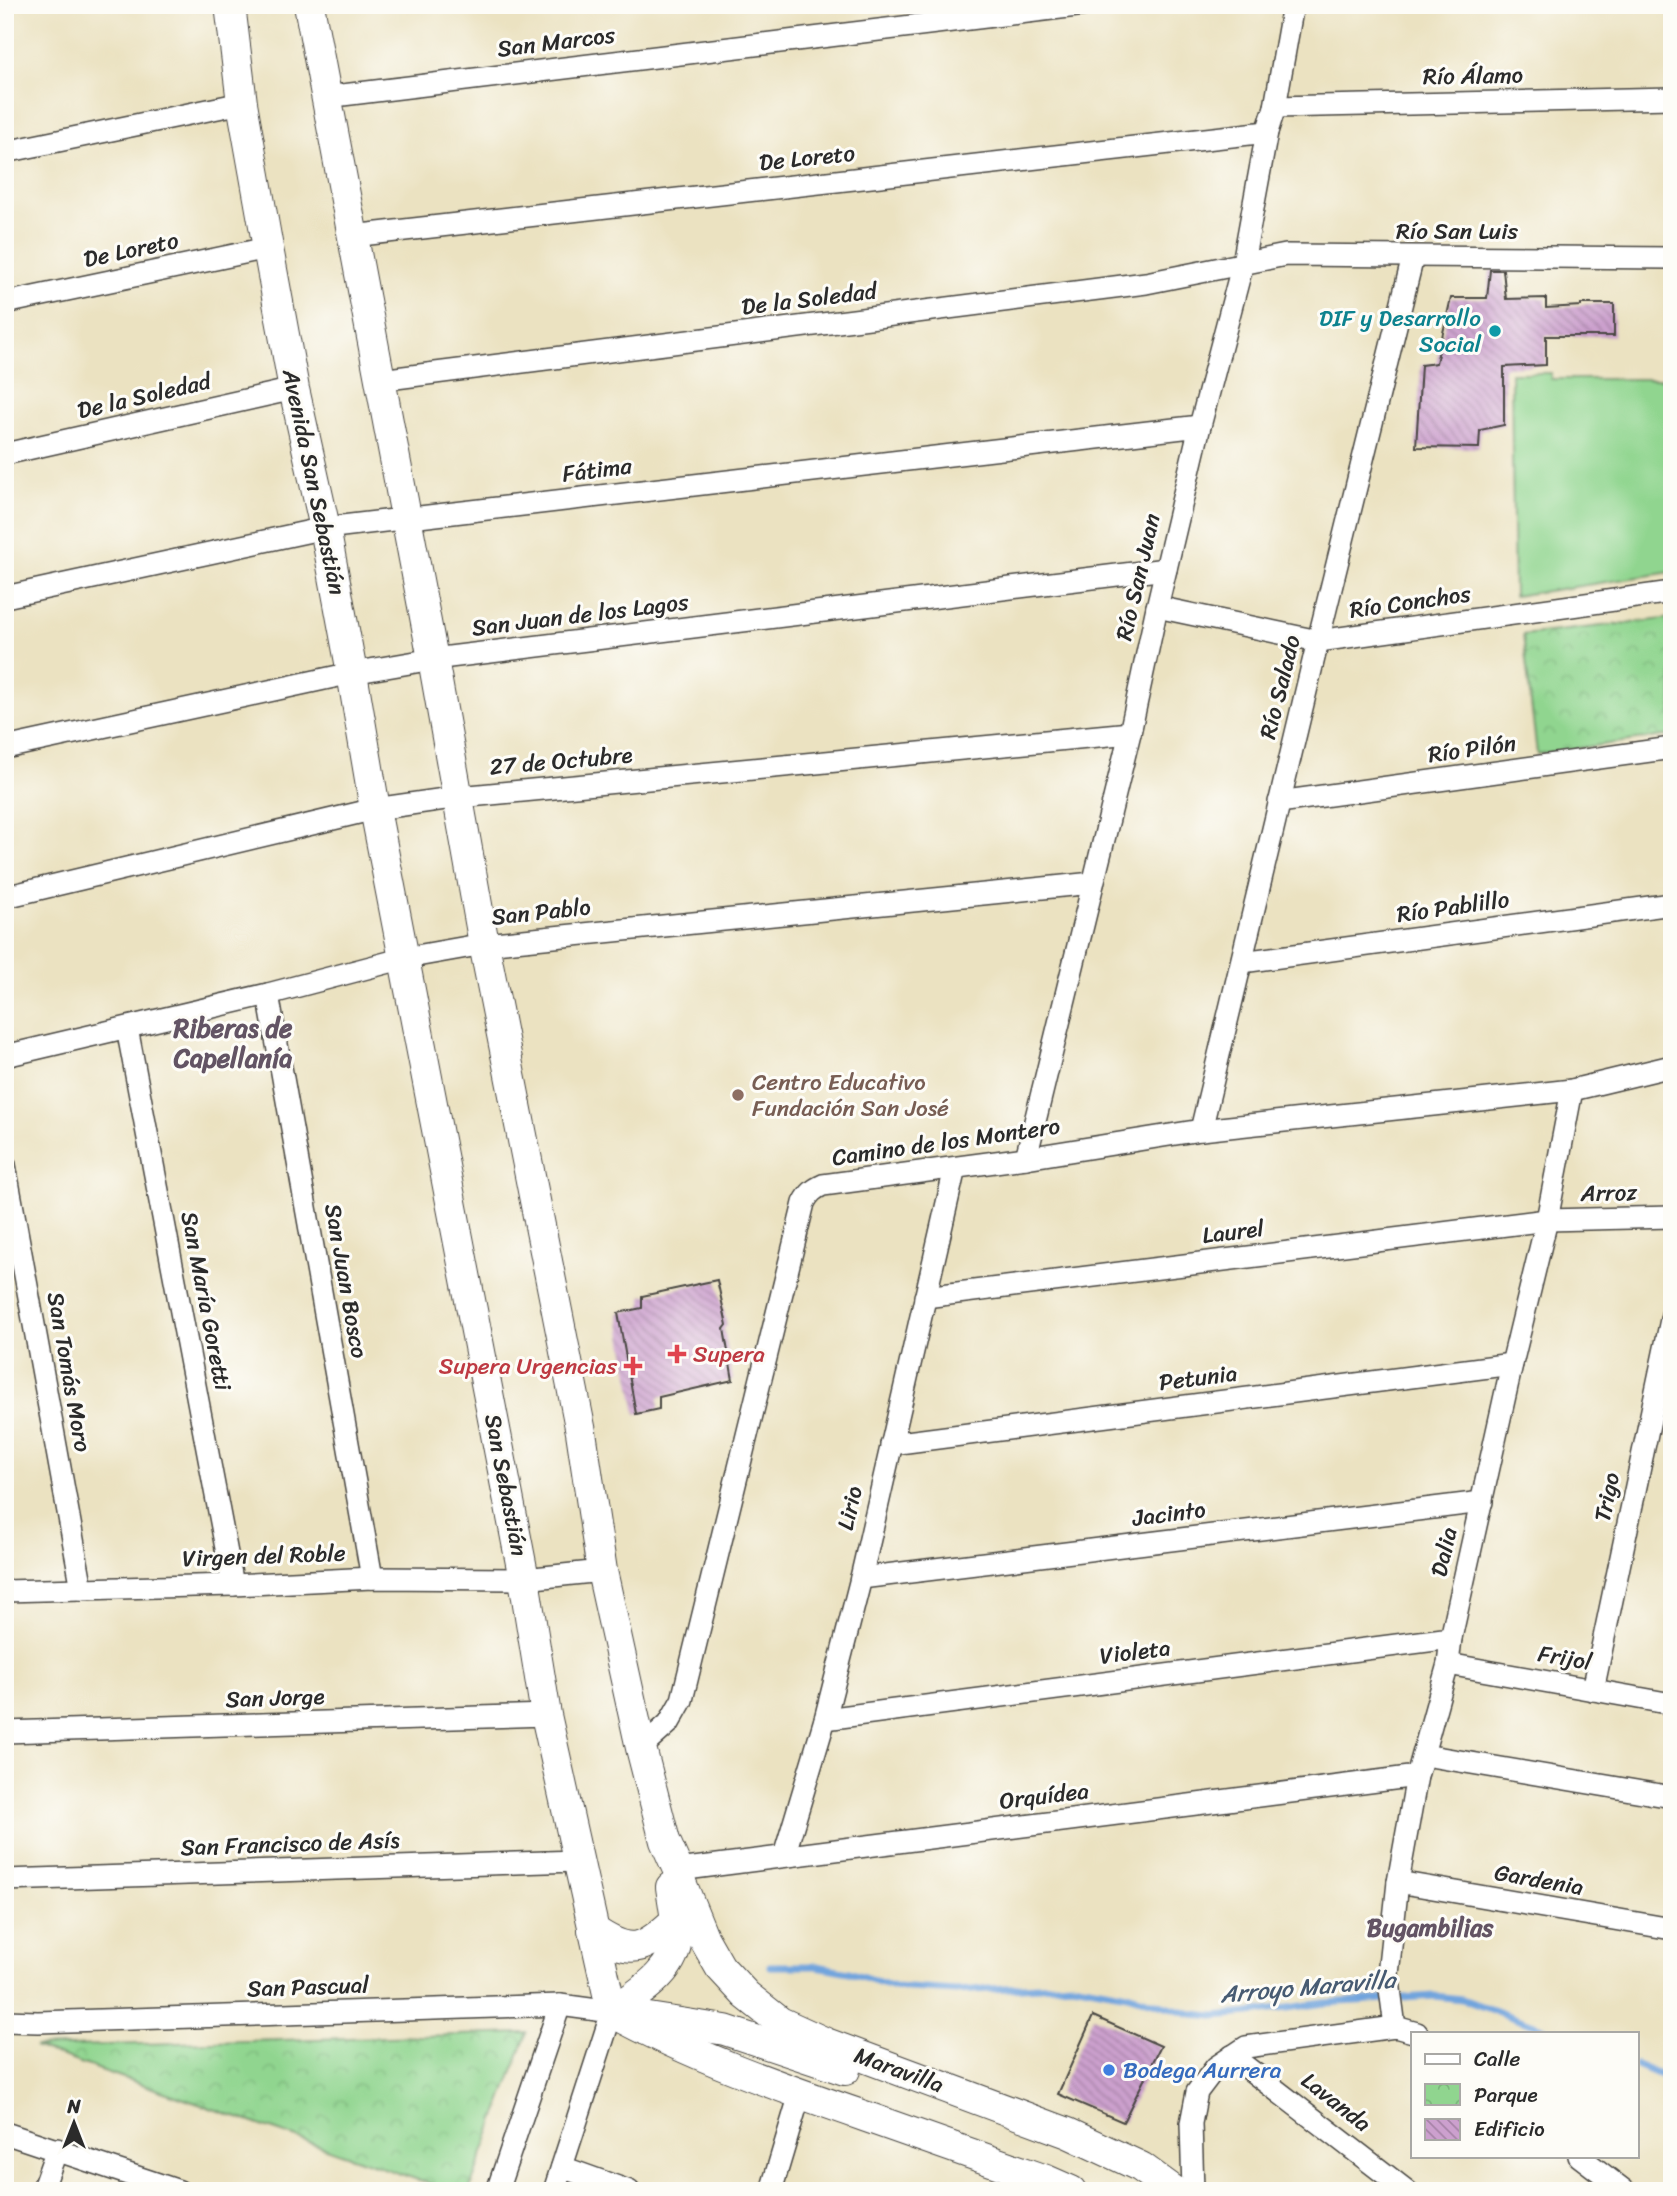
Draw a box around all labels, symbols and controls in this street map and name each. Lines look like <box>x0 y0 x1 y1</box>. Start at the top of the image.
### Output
street label: San Marcos <box>495 14 618 70</box>
street label: Río Álamo <box>1423 55 1523 97</box>
street label: De Loreto <box>757 133 857 183</box>
street label: Río San Luis <box>1396 211 1519 252</box>
street label: De Loreto <box>80 220 183 280</box>
street label: De la Soledad <box>739 270 881 328</box>
place label: DIF y Desarrollo Social <box>1319 298 1481 365</box>
marker: DIF y Desarrollo Social <box>1487 323 1503 339</box>
street label: De la Soledad <box>73 360 217 431</box>
street label: Avenida San Sebastián <box>270 364 358 599</box>
street label: Fátima <box>560 445 635 495</box>
street label: Río San Juan <box>1103 509 1173 645</box>
street label: Río Conchos <box>1347 573 1474 631</box>
street label: San Juan de los Lagos <box>469 581 691 649</box>
street label: Río Salado <box>1247 630 1313 743</box>
street label: Río Pilón <box>1425 723 1519 775</box>
street label: 27 de Octubre <box>488 734 634 788</box>
street label: Río Pablillo <box>1394 879 1512 935</box>
street label: San Pablo <box>489 886 593 938</box>
district label: Riberas de Capellanía <box>173 1005 293 1081</box>
place label: Centro Educativo Fundación San José <box>752 1062 949 1129</box>
marker: Centro Educativo Fundación San José <box>730 1087 746 1103</box>
street label: Camino de los Montero <box>829 1106 1063 1178</box>
street label: Arroz <box>1579 1172 1638 1214</box>
street label: San Juan Bosco <box>312 1200 380 1362</box>
street label: San María Goretti <box>169 1208 244 1395</box>
street label: Laurel <box>1200 1208 1266 1256</box>
street label: San Tomás Moro <box>35 1289 103 1456</box>
place label: Supera <box>693 1334 765 1375</box>
marker: Supera <box>667 1344 687 1364</box>
place label: Supera Urgencias <box>439 1346 617 1387</box>
street label: Petunia <box>1157 1353 1239 1403</box>
marker: Supera Urgencias <box>623 1356 643 1376</box>
street label: San Sebastián <box>472 1410 540 1560</box>
street label: Trigo <box>1582 1468 1632 1526</box>
street label: Lirio <box>825 1482 875 1534</box>
street label: Jacinto <box>1129 1489 1208 1539</box>
street label: Dalia <box>1418 1523 1470 1581</box>
street label: Virgen del Roble <box>182 1533 347 1579</box>
street label: Violeta <box>1097 1627 1173 1677</box>
street label: Frijol <box>1535 1633 1596 1683</box>
street label: San Jorge <box>225 1676 325 1720</box>
street label: Orquídea <box>997 1770 1091 1822</box>
street label: San Francisco de Asís <box>180 1820 401 1868</box>
street label: Gardenia <box>1491 1852 1587 1908</box>
district label: Bugambilias <box>1367 1907 1494 1949</box>
water label: Arroyo Maravilla <box>1218 1958 1399 2016</box>
street label: San Pascual <box>246 1964 370 2010</box>
legend <box>1411 2032 1638 2158</box>
street label: Maravilla <box>848 2035 950 2105</box>
text: Calle <box>1474 2040 1521 2078</box>
place label: Bodega Aurrera <box>1123 2050 1282 2091</box>
street label: Lavanda <box>1292 2061 1381 2143</box>
marker: Bodega Aurrera <box>1101 2062 1117 2078</box>
text: Parque <box>1474 2076 1538 2114</box>
north arrow <box>38 2088 108 2158</box>
text: N <box>66 2090 81 2123</box>
text: Edificio <box>1474 2110 1545 2148</box>

